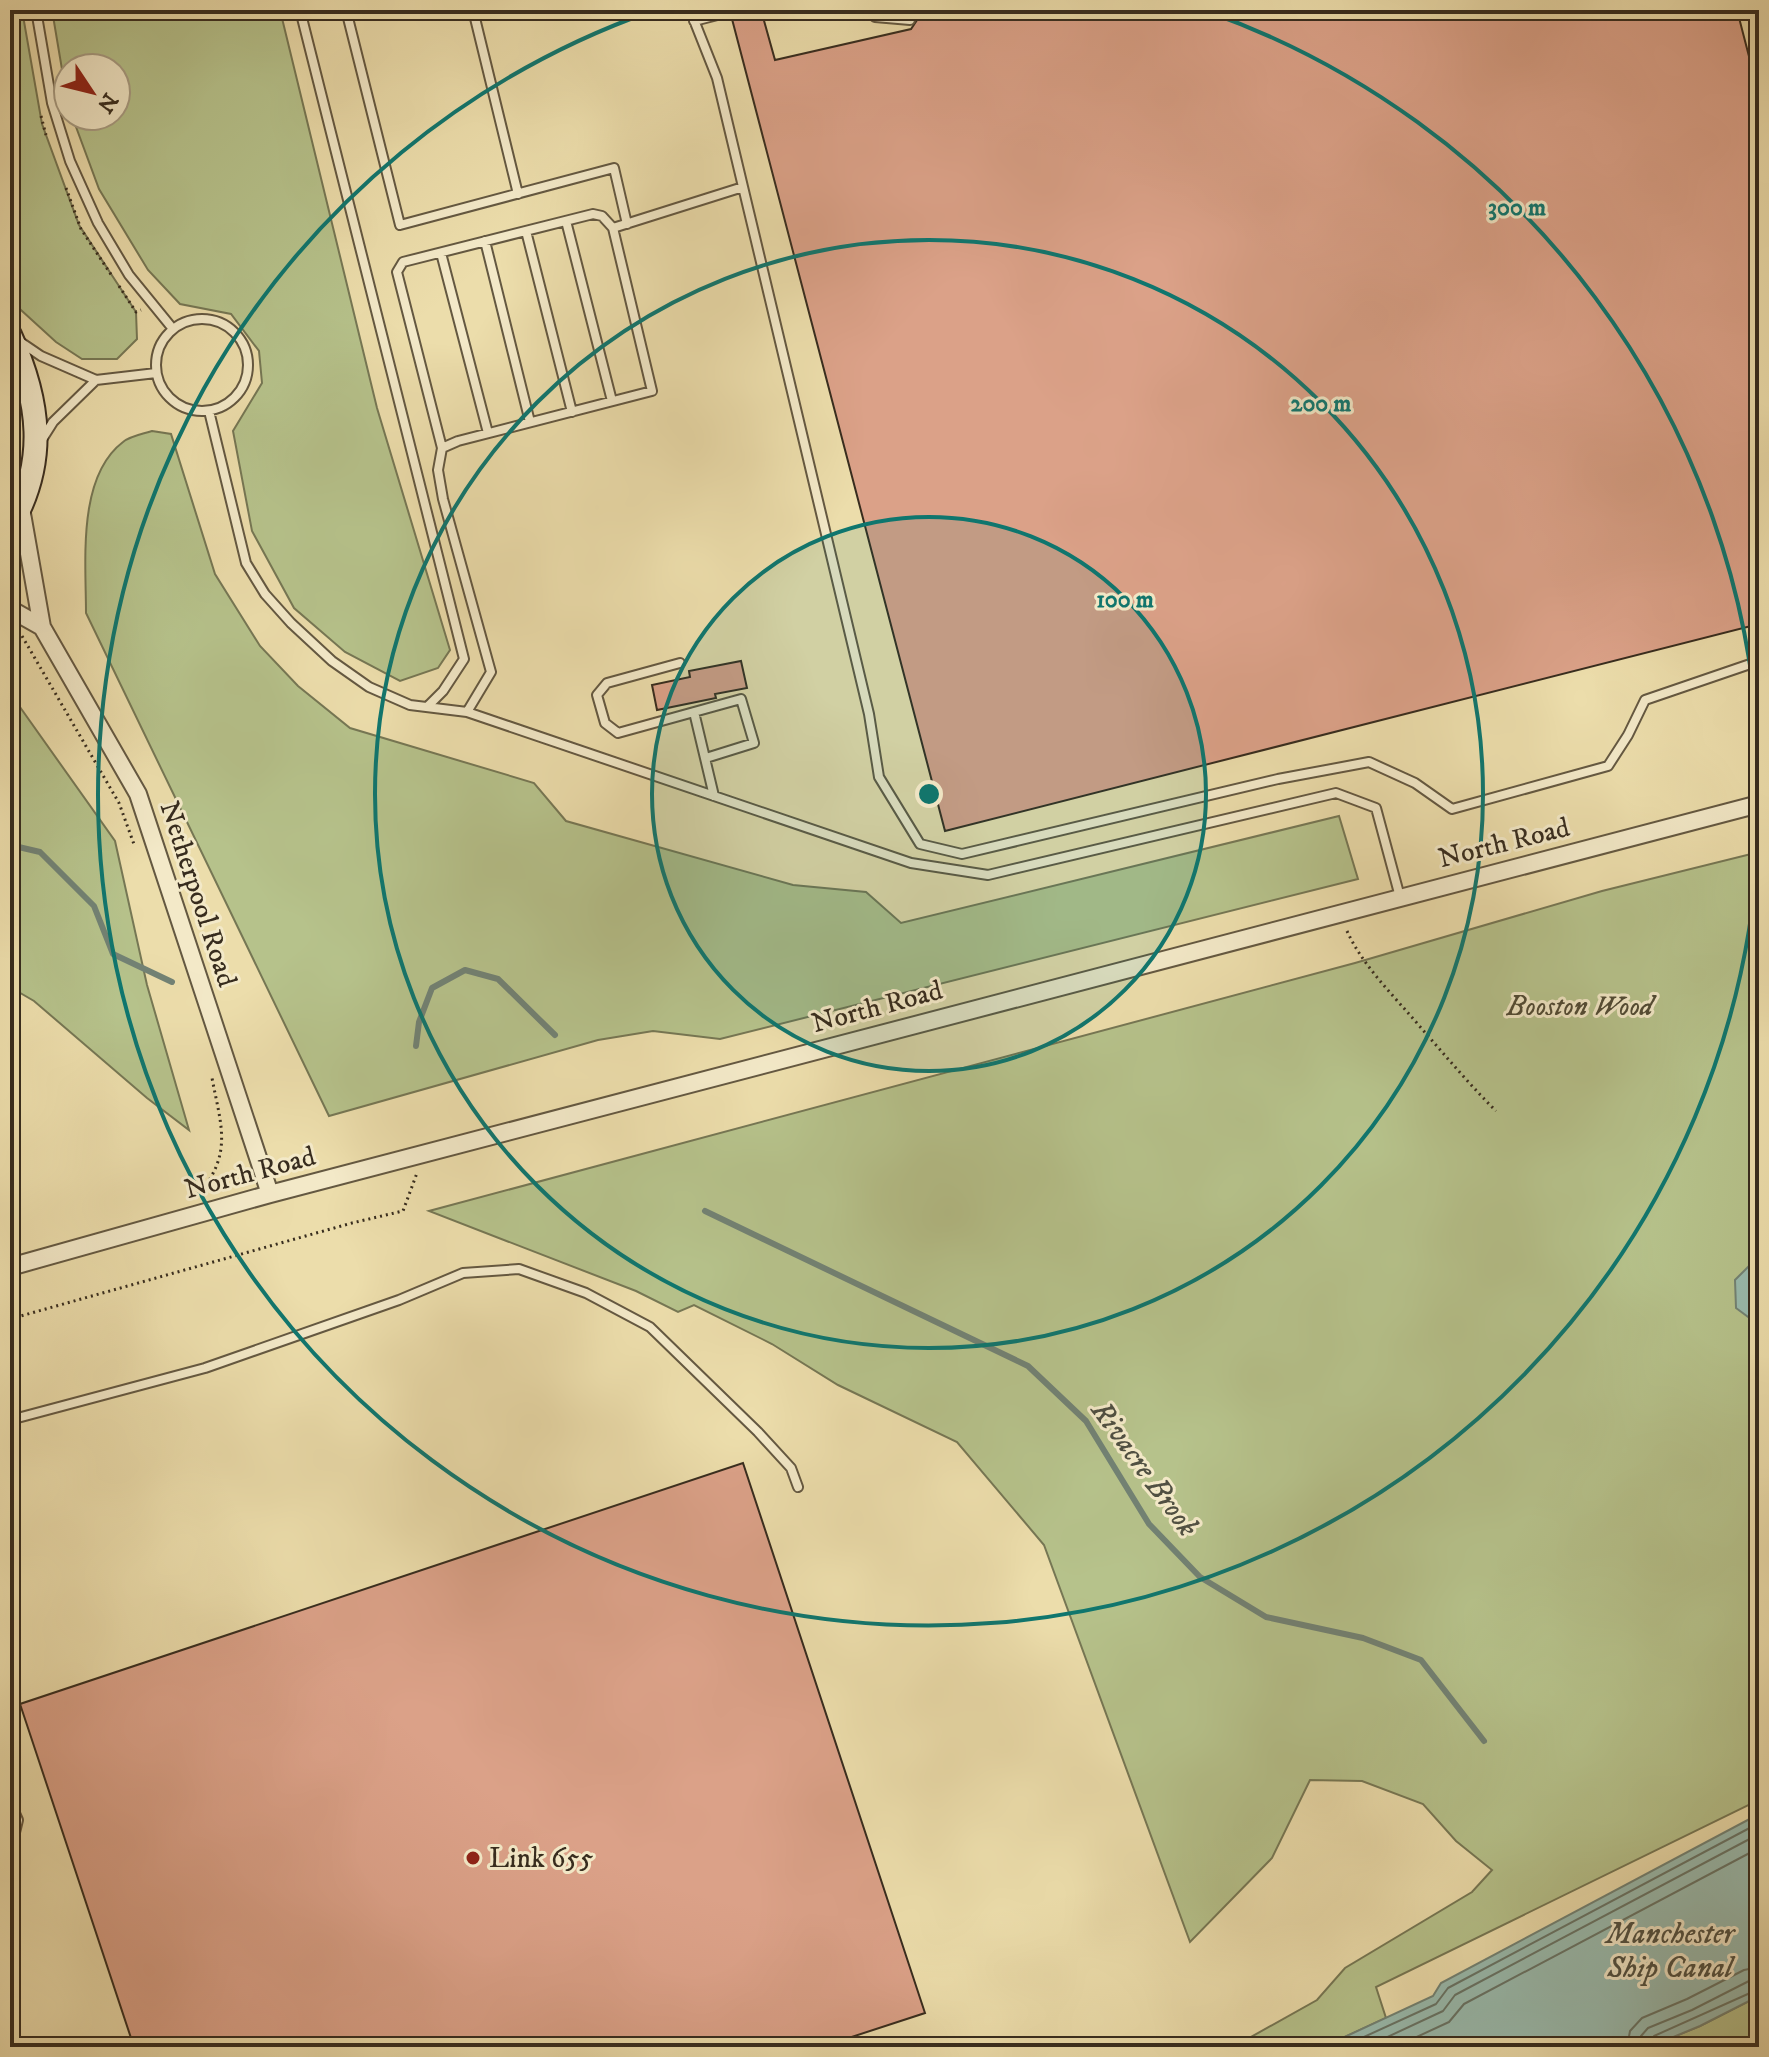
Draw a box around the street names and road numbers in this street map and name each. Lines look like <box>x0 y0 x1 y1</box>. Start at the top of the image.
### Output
street label: Netherpool Road <box>152 797 244 991</box>
street label: North Road <box>1435 810 1573 876</box>
street label: North Road <box>808 973 946 1041</box>
street label: North Road <box>181 1139 319 1207</box>

